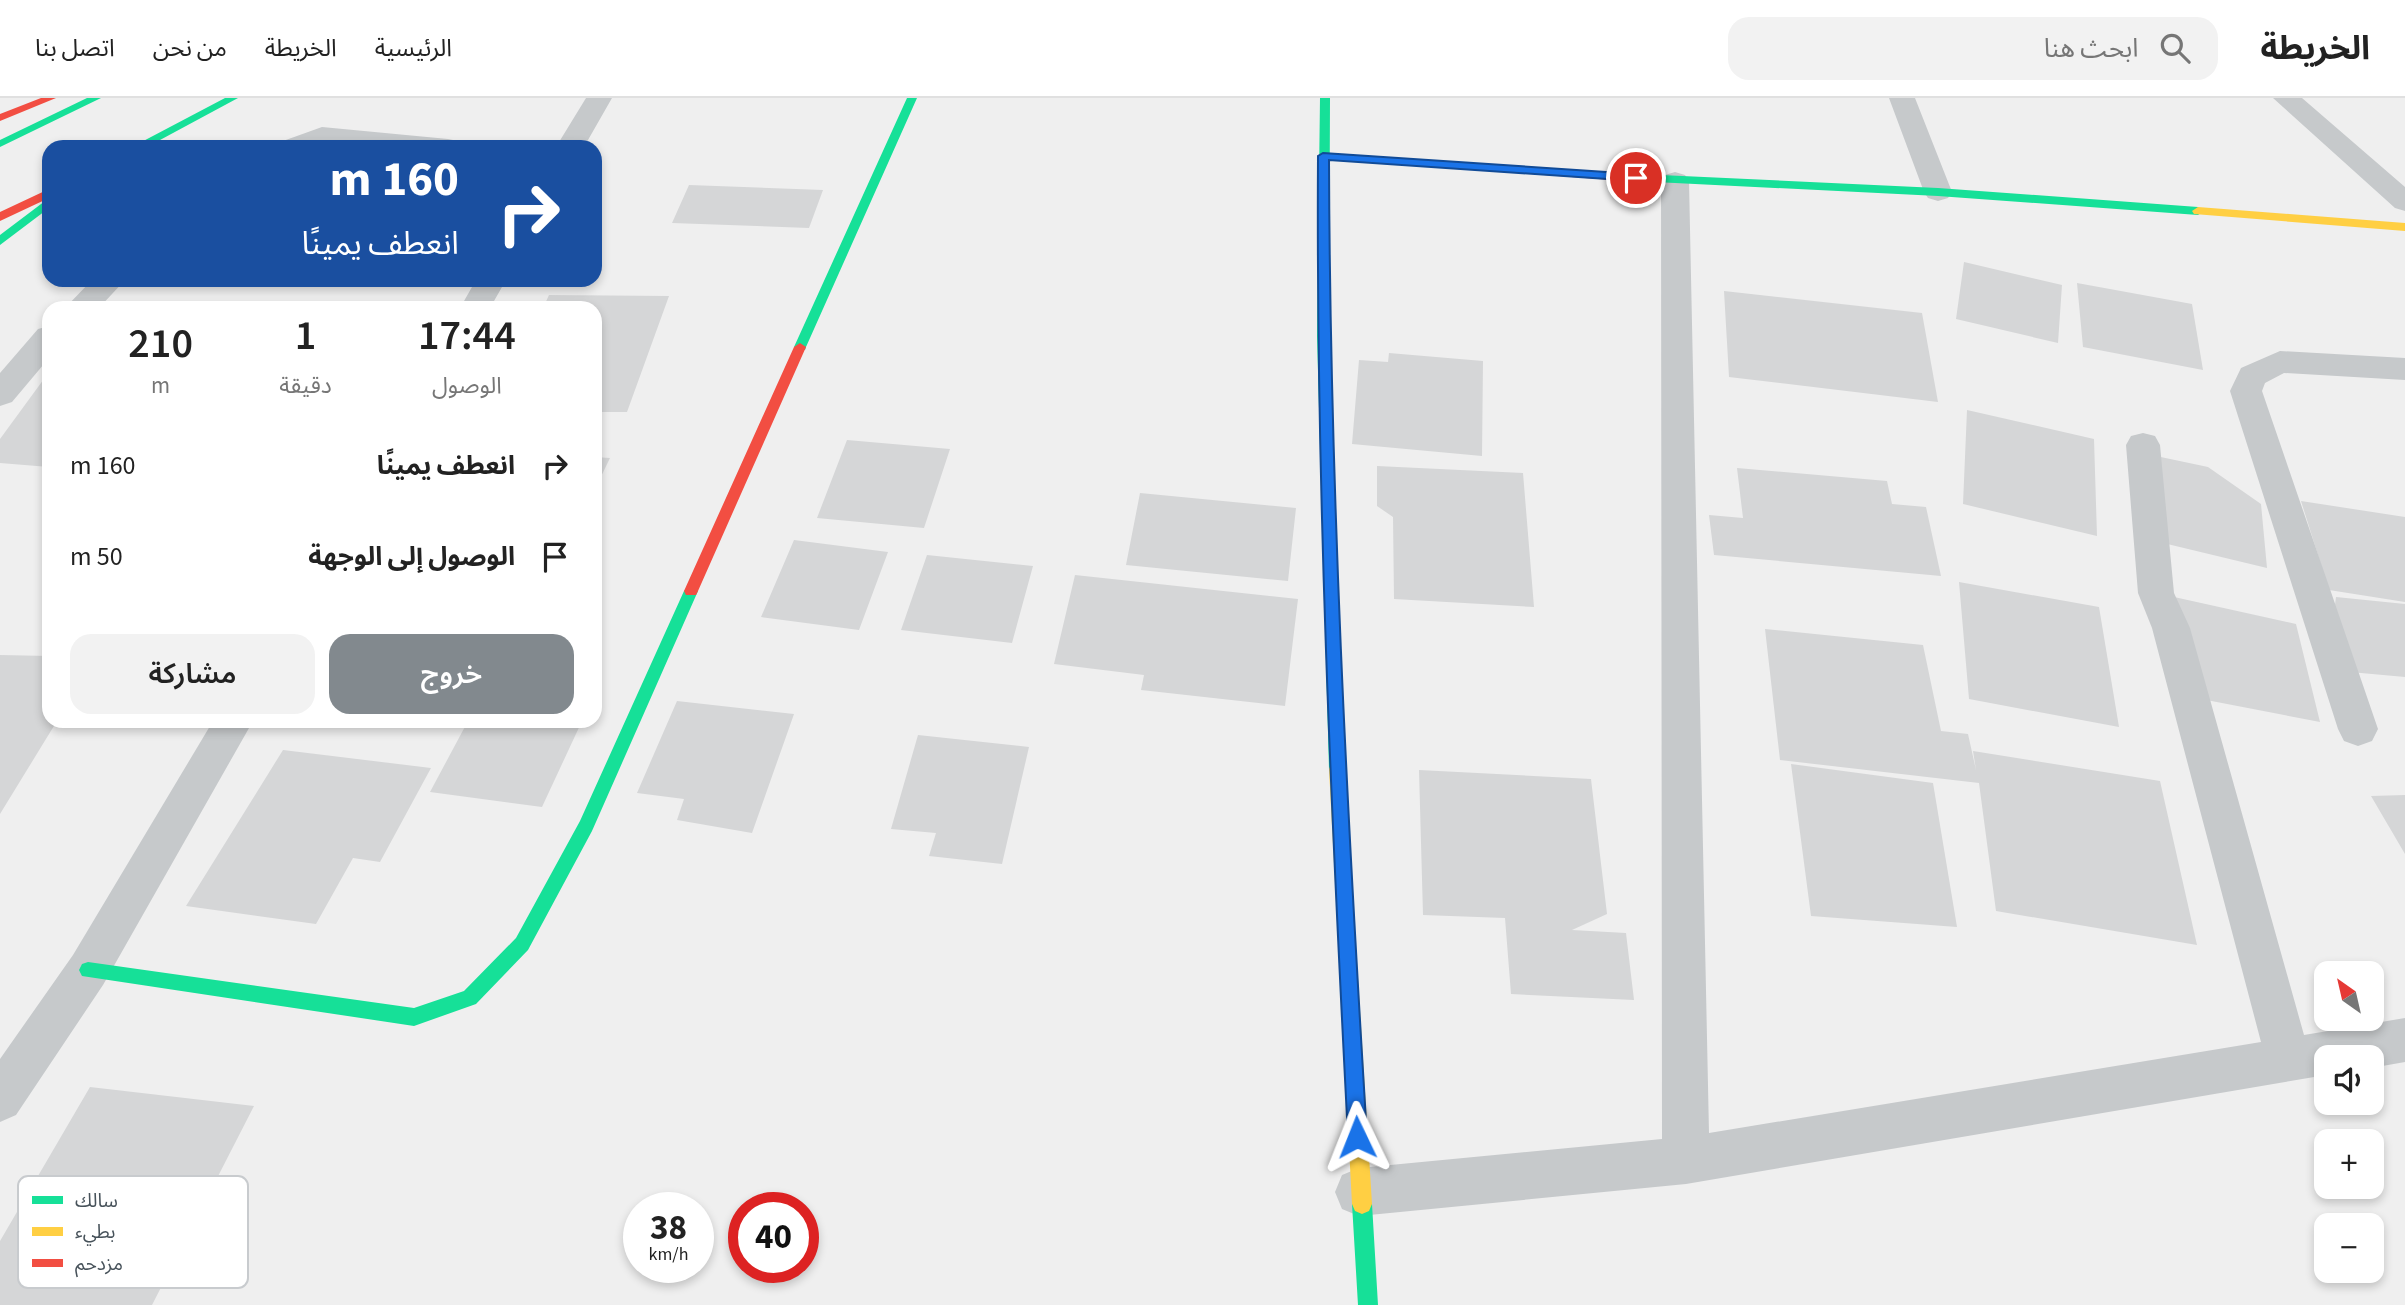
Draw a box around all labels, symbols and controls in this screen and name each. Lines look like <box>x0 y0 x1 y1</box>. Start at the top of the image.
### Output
search box <box>1728 17 2218 80</box>
text: الخريطة <box>2260 25 2370 72</box>
icon: search <box>2156 29 2194 67</box>
text: ابحث هنا <box>2044 30 2138 67</box>
text: اتصل بنا <box>35 31 115 66</box>
text: من نحن <box>153 31 227 66</box>
text: الخريطة <box>265 31 337 66</box>
text: الرئيسية <box>375 31 452 66</box>
text: 160 m <box>330 145 459 215</box>
pin <box>1606 148 1666 208</box>
icon: arrive <box>1617 159 1655 197</box>
icon: right <box>483 168 574 259</box>
text: انعطف يمينًا <box>302 221 459 267</box>
text: 1 <box>295 306 316 366</box>
text: 17:44 <box>418 306 516 366</box>
text: 210 <box>128 314 193 374</box>
text: m <box>151 369 170 402</box>
text: دقيقة <box>279 369 332 402</box>
text: الوصول <box>432 369 502 402</box>
text: 160 m <box>70 447 136 484</box>
text: انعطف يمينًا <box>377 447 515 484</box>
icon: right <box>536 447 574 485</box>
text: 50 m <box>70 538 123 575</box>
text: الوصول إلى الوجهة <box>308 538 515 575</box>
icon: arrive <box>536 538 574 576</box>
button: مشاركة <box>70 634 315 714</box>
button: خروج <box>329 634 574 714</box>
north arrow <box>2314 961 2384 1031</box>
map controls <box>2314 961 2384 1283</box>
button: sound <box>2314 1045 2384 1115</box>
position arrow <box>1320 1100 1394 1174</box>
button: + <box>2314 1129 2384 1199</box>
legend <box>18 1176 248 1288</box>
text: سالك <box>75 1188 118 1215</box>
speed limit sign: 40 <box>728 1192 819 1283</box>
text: 38 <box>650 1203 687 1253</box>
button: − <box>2314 1213 2384 1283</box>
text: بطيء <box>75 1219 115 1246</box>
text: km/h <box>649 1242 688 1267</box>
text: مزدحم <box>75 1251 123 1278</box>

